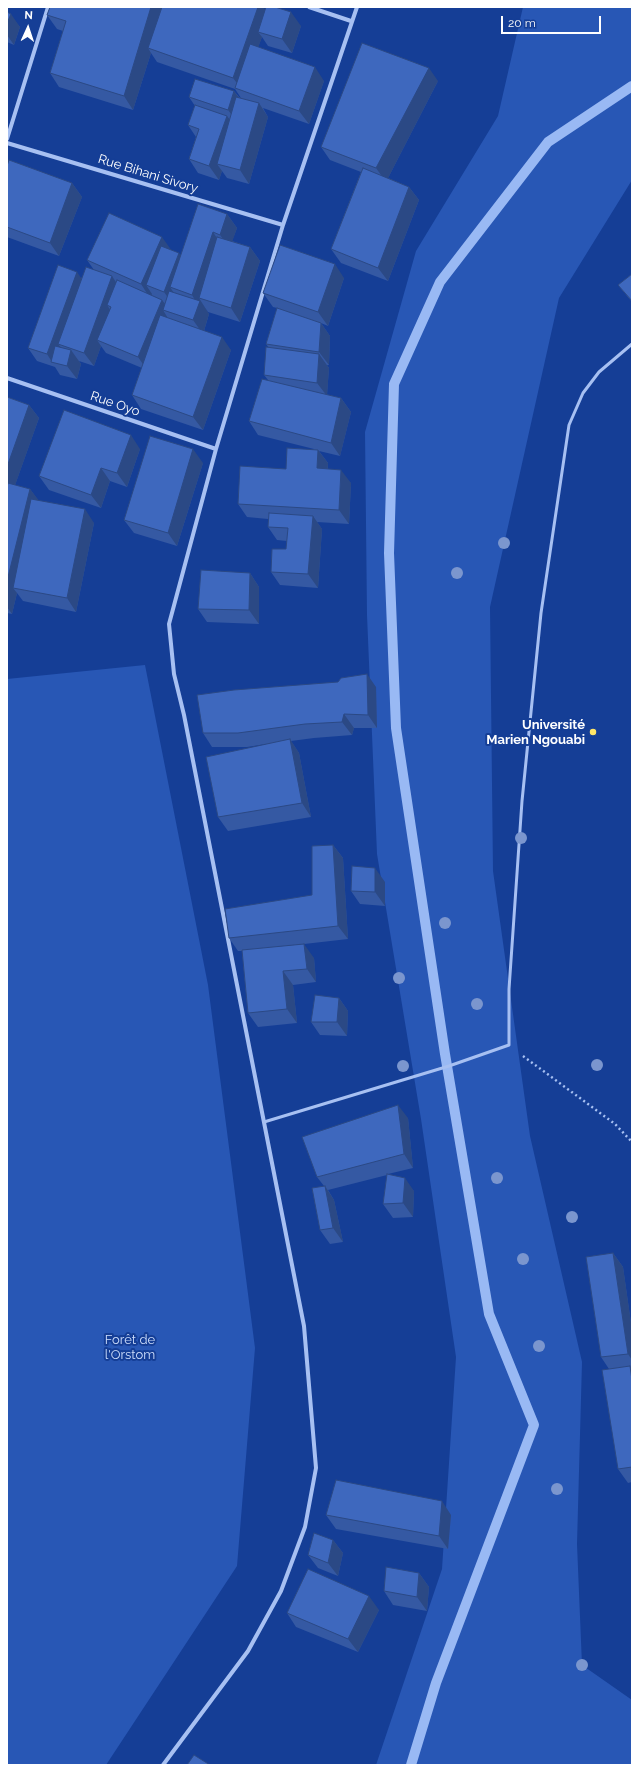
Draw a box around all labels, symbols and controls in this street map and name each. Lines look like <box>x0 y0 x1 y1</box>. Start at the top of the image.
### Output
north arrow <box>8 8 48 48</box>
scale bar <box>503 8 603 34</box>
text: N <box>24 9 33 22</box>
text: 20 m <box>508 16 536 30</box>
street label: Rue Bihani Sivory <box>96 151 200 197</box>
street label: Rue Oyo <box>88 388 142 420</box>
place label: Université Marien Ngouabi <box>486 717 585 748</box>
marker: Université Marien Ngouabi <box>588 727 598 737</box>
park label: Forêt de l'Orstom <box>105 1332 155 1363</box>

